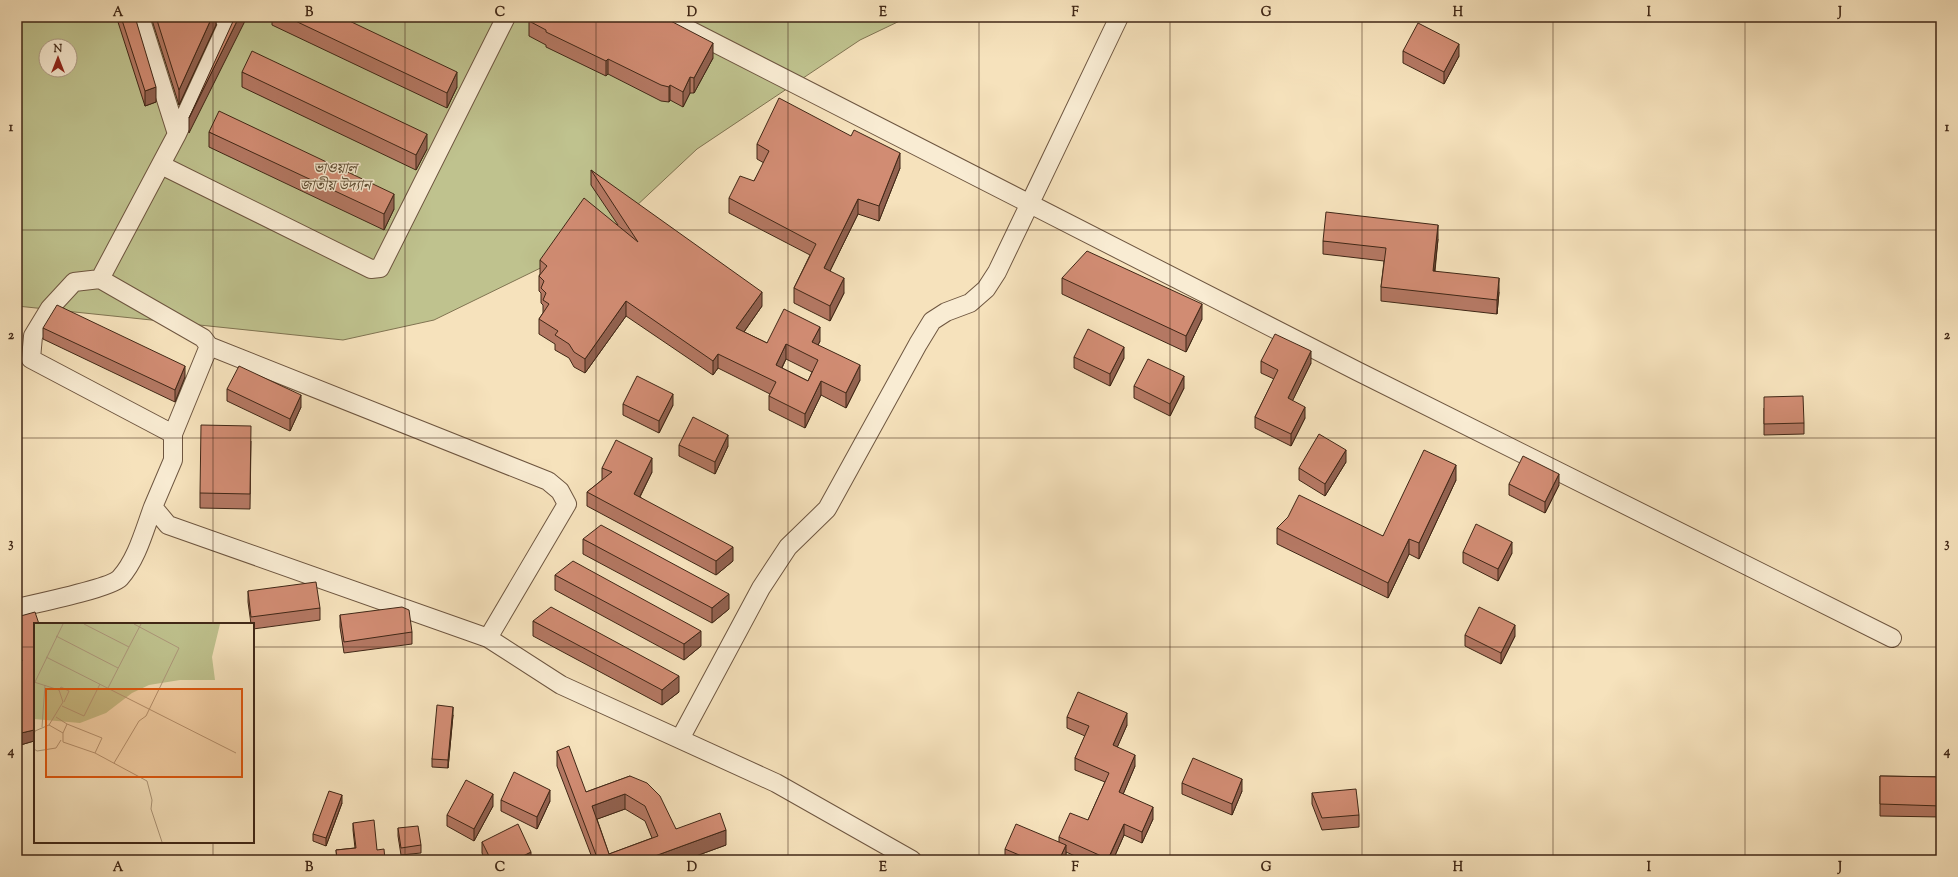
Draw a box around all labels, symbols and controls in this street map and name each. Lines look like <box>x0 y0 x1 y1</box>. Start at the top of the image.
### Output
text: A <box>113 4 124 22</box>
text: B <box>305 4 314 22</box>
text: C <box>495 4 505 22</box>
text: D <box>687 4 697 22</box>
text: E <box>879 4 887 22</box>
text: F <box>1071 4 1079 22</box>
text: G <box>1261 4 1272 22</box>
text: H <box>1453 4 1464 22</box>
text: I <box>1647 4 1652 22</box>
text: J <box>1837 4 1842 22</box>
north arrow <box>38 38 78 78</box>
text: N <box>53 41 63 57</box>
text: 1 <box>9 119 14 137</box>
text: 1 <box>1945 119 1950 137</box>
park label: ভাওয়াল জাতীয় উদ্যান <box>299 159 374 197</box>
text: 2 <box>8 327 15 345</box>
text: 2 <box>1944 327 1951 345</box>
text: 3 <box>8 535 14 553</box>
text: 3 <box>1944 535 1950 553</box>
inset map <box>34 623 254 843</box>
text: 4 <box>7 743 15 761</box>
text: 4 <box>1943 743 1951 761</box>
text: A <box>113 859 124 877</box>
text: B <box>305 859 314 877</box>
text: C <box>495 859 505 877</box>
text: D <box>687 859 697 877</box>
text: E <box>879 859 887 877</box>
text: F <box>1071 859 1079 877</box>
text: G <box>1261 859 1272 877</box>
text: H <box>1453 859 1464 877</box>
text: I <box>1647 859 1652 877</box>
text: J <box>1837 859 1842 877</box>

